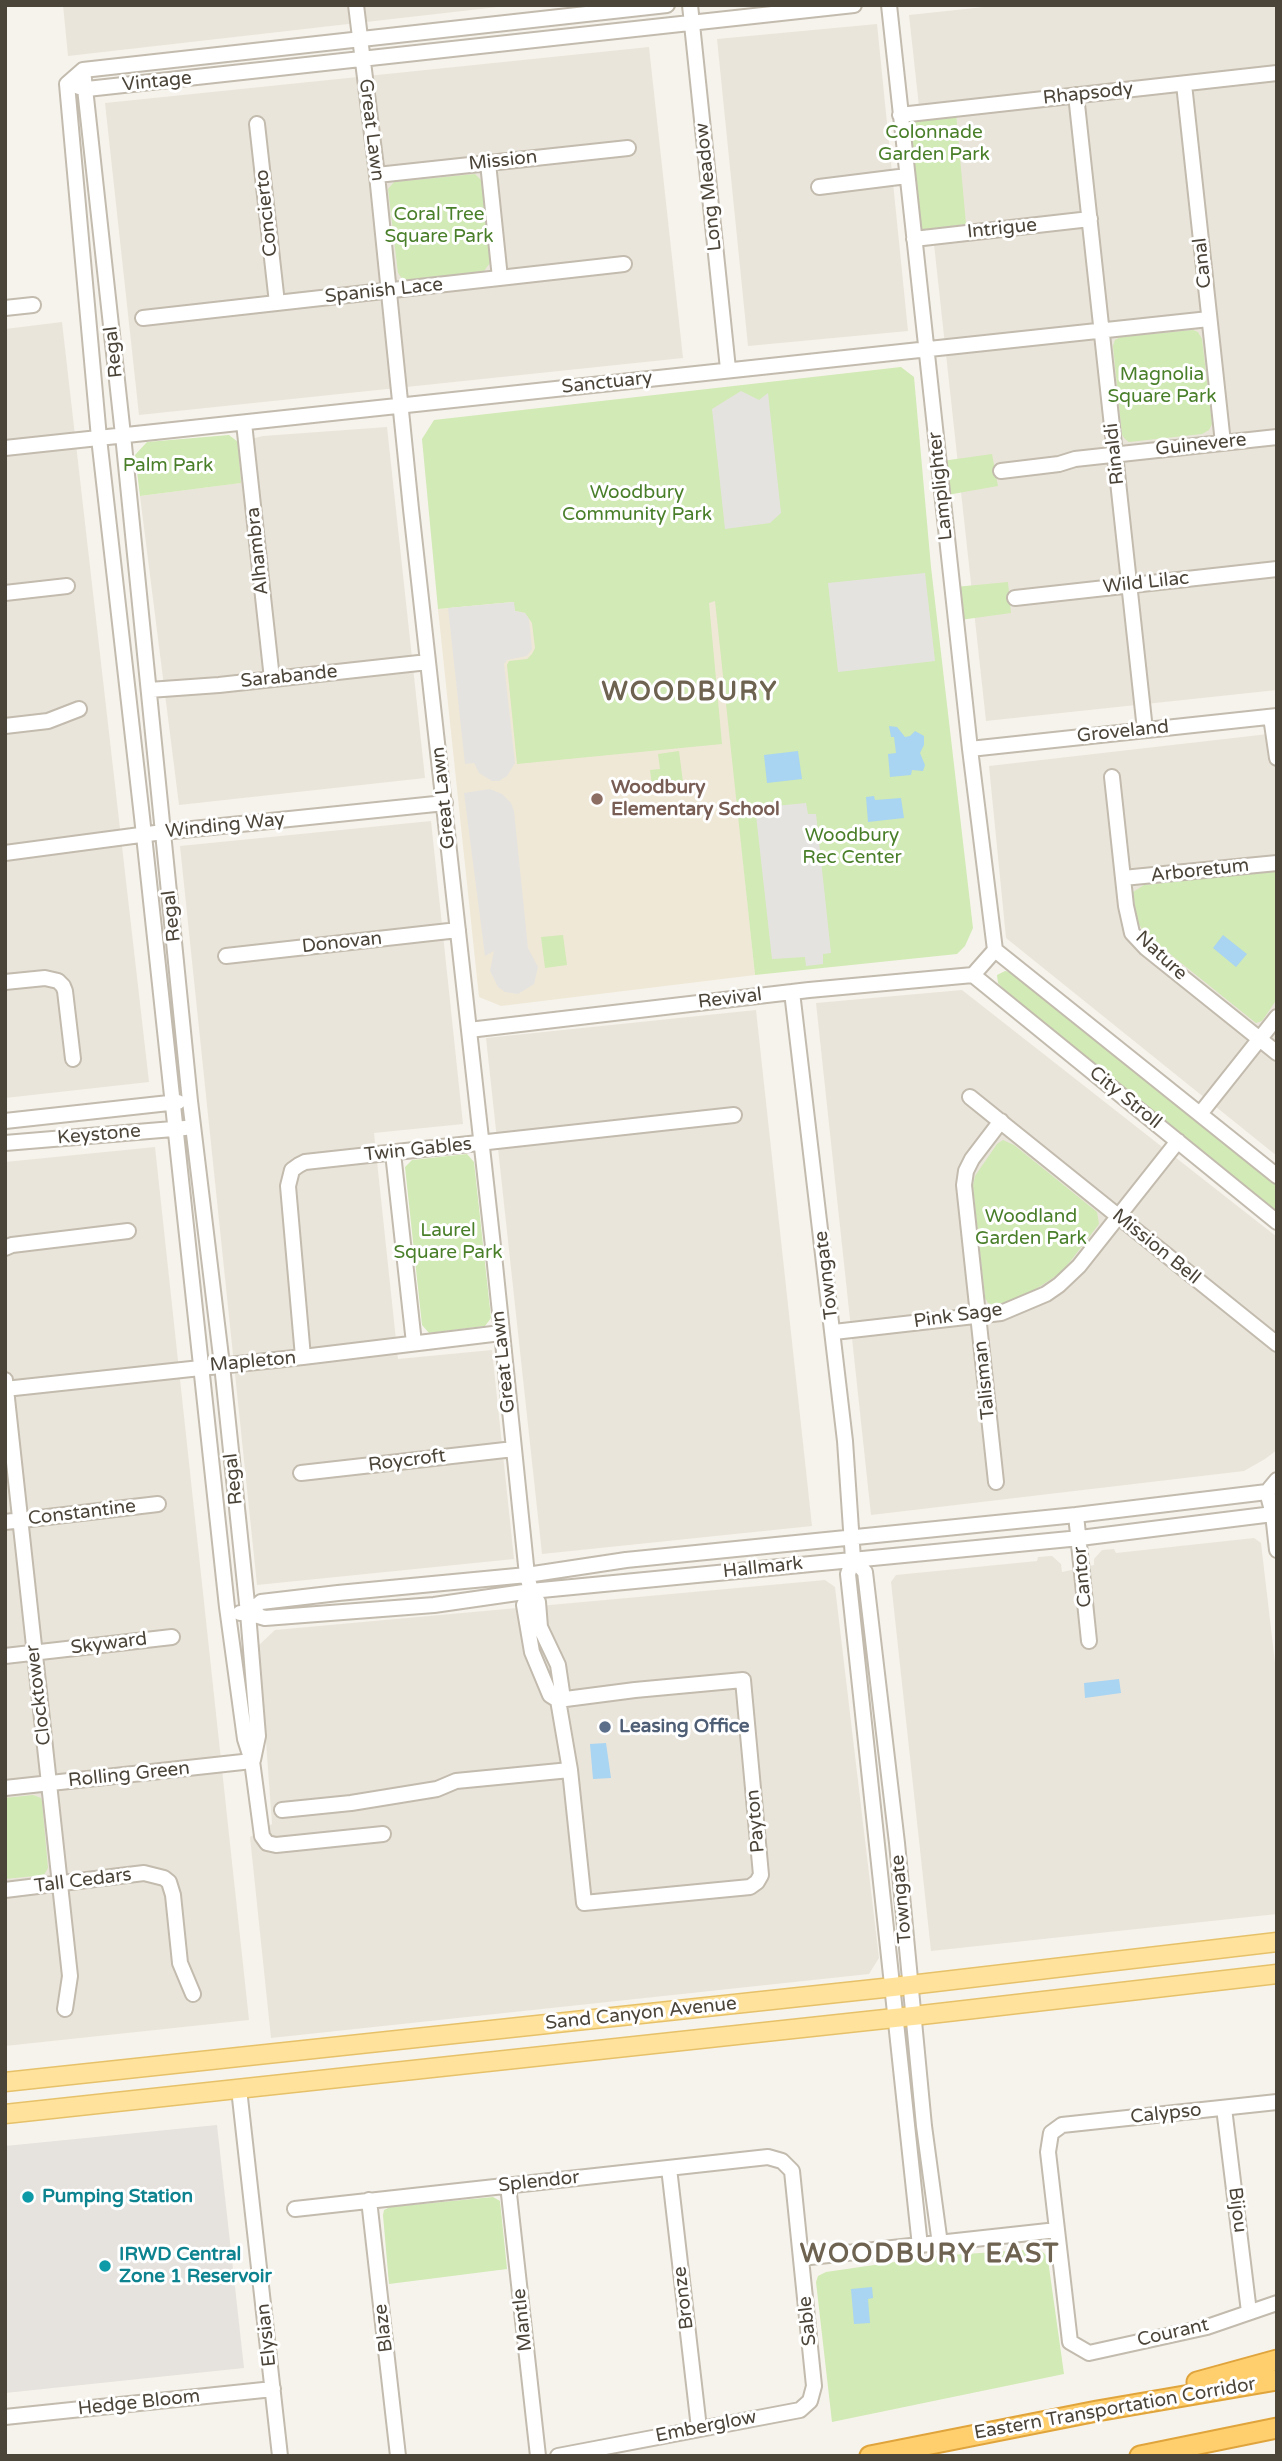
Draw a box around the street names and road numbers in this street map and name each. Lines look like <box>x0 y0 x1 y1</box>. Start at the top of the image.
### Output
street label: Vintage <box>121 67 193 97</box>
street label: Great Lawn <box>353 78 389 182</box>
street label: Rhapsody <box>1042 78 1134 110</box>
street label: Long Meadow <box>691 122 727 252</box>
street label: Mission <box>468 146 538 176</box>
street label: Concierto <box>251 168 283 258</box>
street label: Intrigue <box>966 214 1038 244</box>
street label: Canal <box>1189 237 1217 289</box>
street label: Spanish Lace <box>324 273 444 309</box>
street label: Regal <box>100 325 128 379</box>
street label: Sanctuary <box>561 367 653 399</box>
street label: Rinaldi <box>1100 422 1130 486</box>
street label: Guinevere <box>1154 429 1248 461</box>
street label: Lamplighter <box>924 431 958 541</box>
street label: Alhambra <box>242 506 274 596</box>
street label: Wild Lilac <box>1102 567 1190 599</box>
street label: Sarabande <box>239 661 339 693</box>
street label: Groveland <box>1076 716 1170 748</box>
street label: Great Lawn <box>427 746 461 850</box>
street label: Winding Way <box>164 808 286 844</box>
street label: Arboretum <box>1150 854 1250 888</box>
street label: Regal <box>158 889 186 943</box>
street label: Nature <box>1130 926 1192 986</box>
street label: Donovan <box>301 927 383 959</box>
street label: Revival <box>697 984 763 1014</box>
street label: City Stroll <box>1084 1062 1166 1134</box>
street label: Keystone <box>56 1120 142 1150</box>
street label: Twin Gables <box>363 1133 473 1167</box>
street label: Mission Bell <box>1107 1204 1205 1290</box>
street label: Towngate <box>810 1230 844 1320</box>
street label: Pink Sage <box>912 1298 1004 1334</box>
street label: Great Lawn <box>487 1310 521 1414</box>
street label: Talisman <box>970 1340 1000 1420</box>
street label: Mapleton <box>209 1347 297 1377</box>
street label: Roycroft <box>367 1445 447 1477</box>
street label: Regal <box>220 1452 248 1506</box>
street label: Constantine <box>27 1495 137 1531</box>
street label: Cantor <box>1069 1546 1097 1608</box>
street label: Hallmark <box>722 1552 804 1584</box>
street label: Skyward <box>70 1628 148 1660</box>
street label: Clocktower <box>22 1643 56 1747</box>
street label: Rolling Green <box>67 1757 191 1793</box>
street label: Payton <box>742 1788 770 1854</box>
street label: Towngate <box>887 1854 917 1944</box>
street label: Tall Cedars <box>33 1864 133 1898</box>
street label: Sand Canyon Avenue <box>544 1993 738 2035</box>
street label: Calypso <box>1129 2099 1203 2129</box>
street label: Splendor <box>497 2166 581 2198</box>
street label: Bijou <box>1223 2186 1251 2234</box>
street label: Bronze <box>669 2265 699 2331</box>
street label: Mantle <box>508 2287 538 2353</box>
street label: Sable <box>794 2295 822 2347</box>
street label: Elysian <box>252 2302 282 2368</box>
street label: Blaze <box>370 2302 398 2354</box>
street label: Courant <box>1135 2314 1211 2352</box>
street label: Eastern Transportation Corridor <box>972 2373 1258 2445</box>
street label: Hedge Bloom <box>77 2385 201 2421</box>
street label: Emberglow <box>654 2406 758 2448</box>

